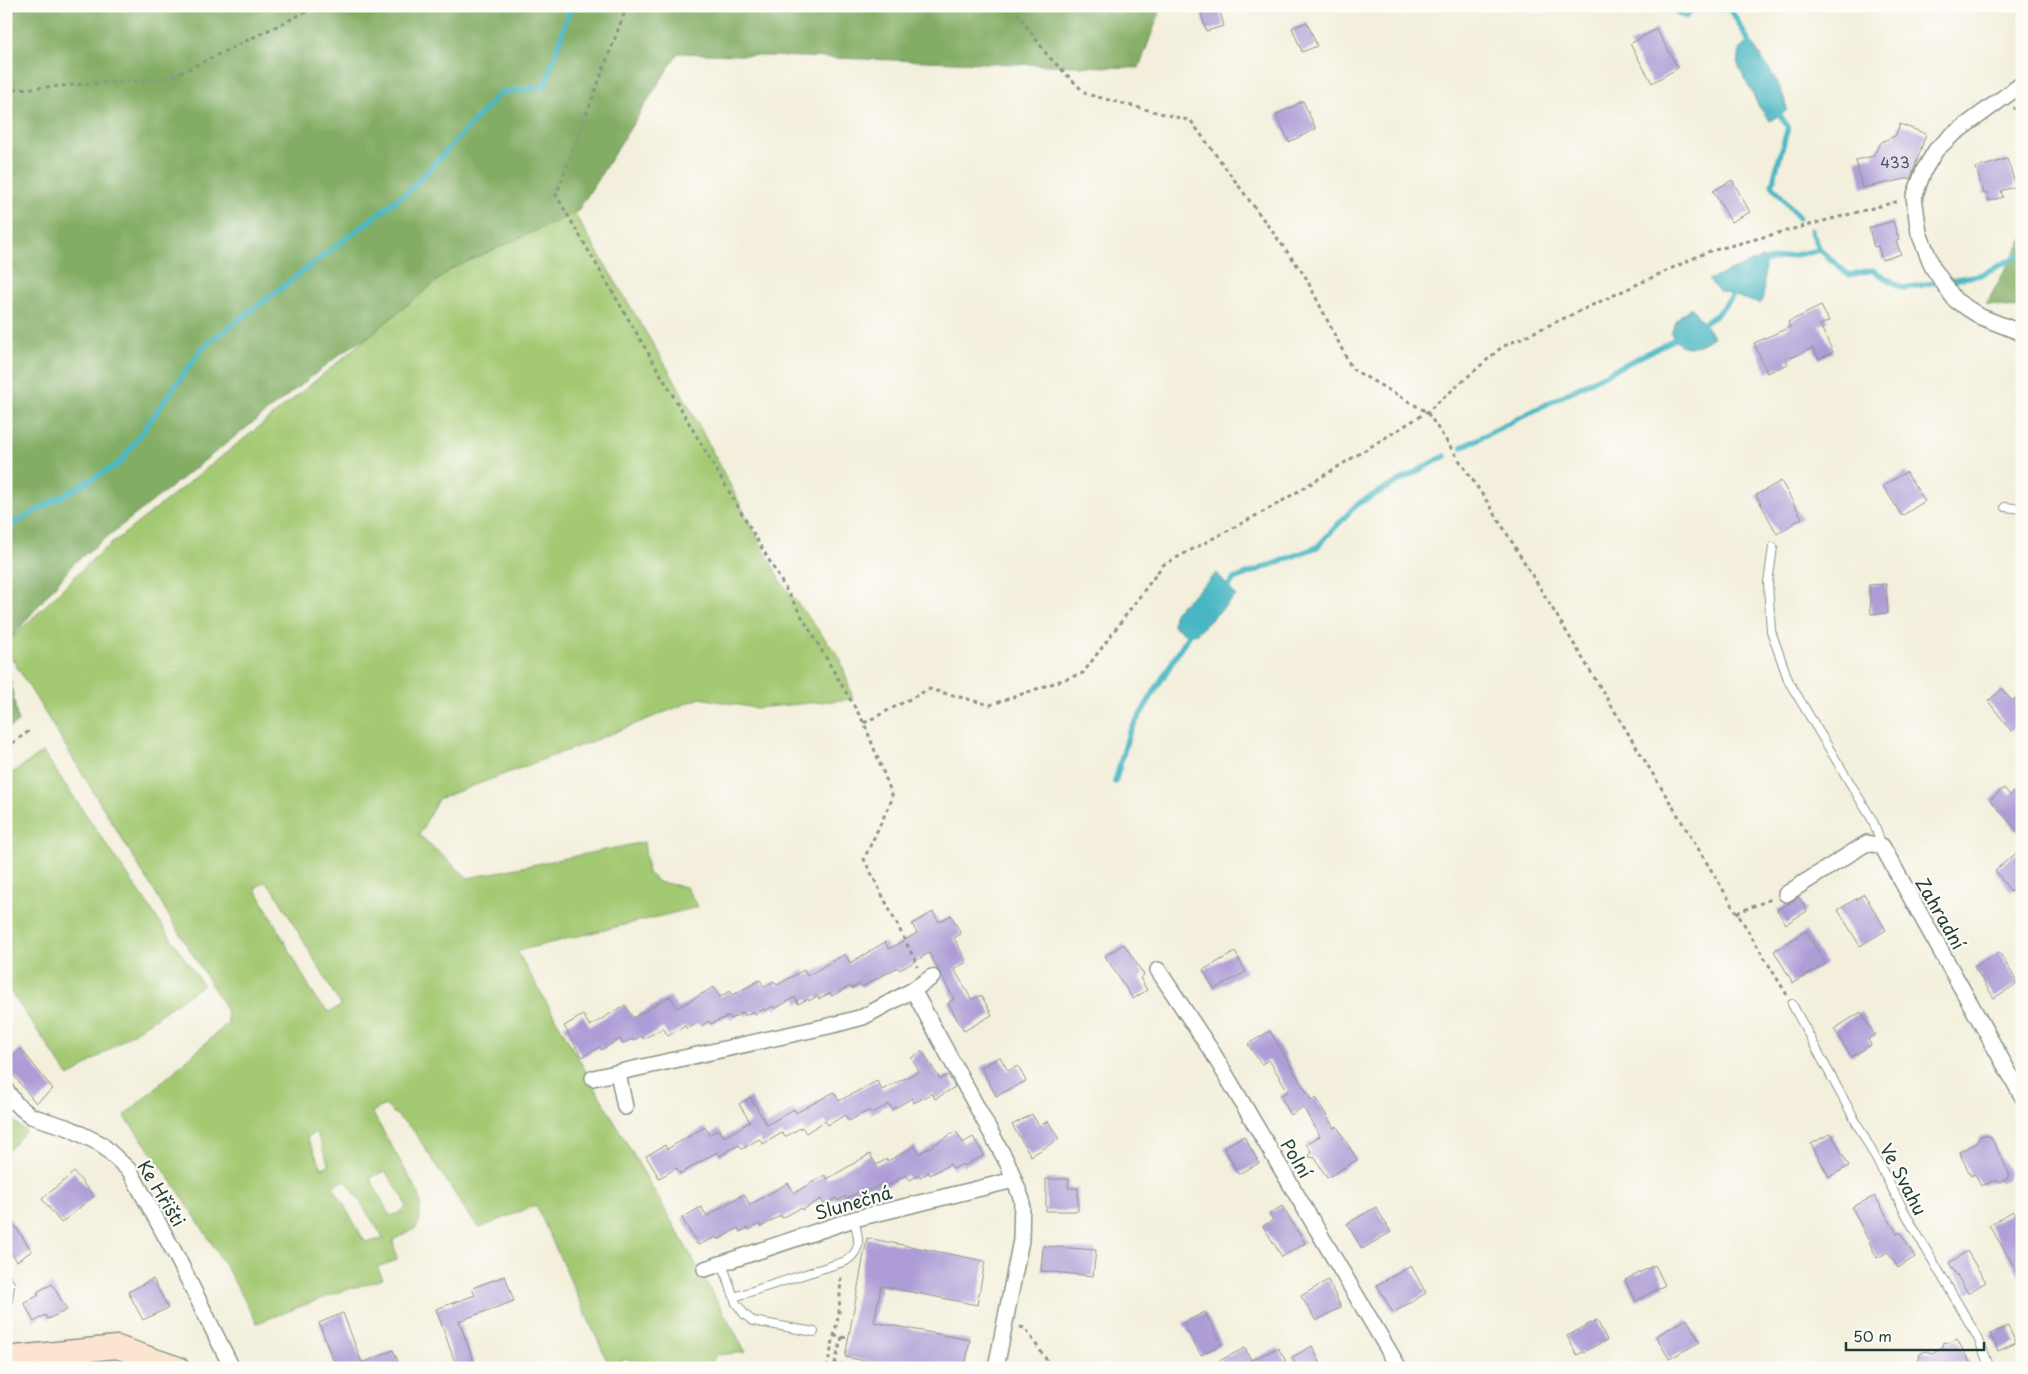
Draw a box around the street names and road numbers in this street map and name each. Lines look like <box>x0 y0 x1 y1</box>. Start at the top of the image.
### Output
street label: Zahradní <box>1909 872 1973 954</box>
street label: Polní <box>1275 1133 1320 1183</box>
street label: Ve Svahu <box>1874 1138 1934 1220</box>
street label: Ke Hřišti <box>132 1155 192 1231</box>
street label: Slunečná <box>811 1178 896 1226</box>

